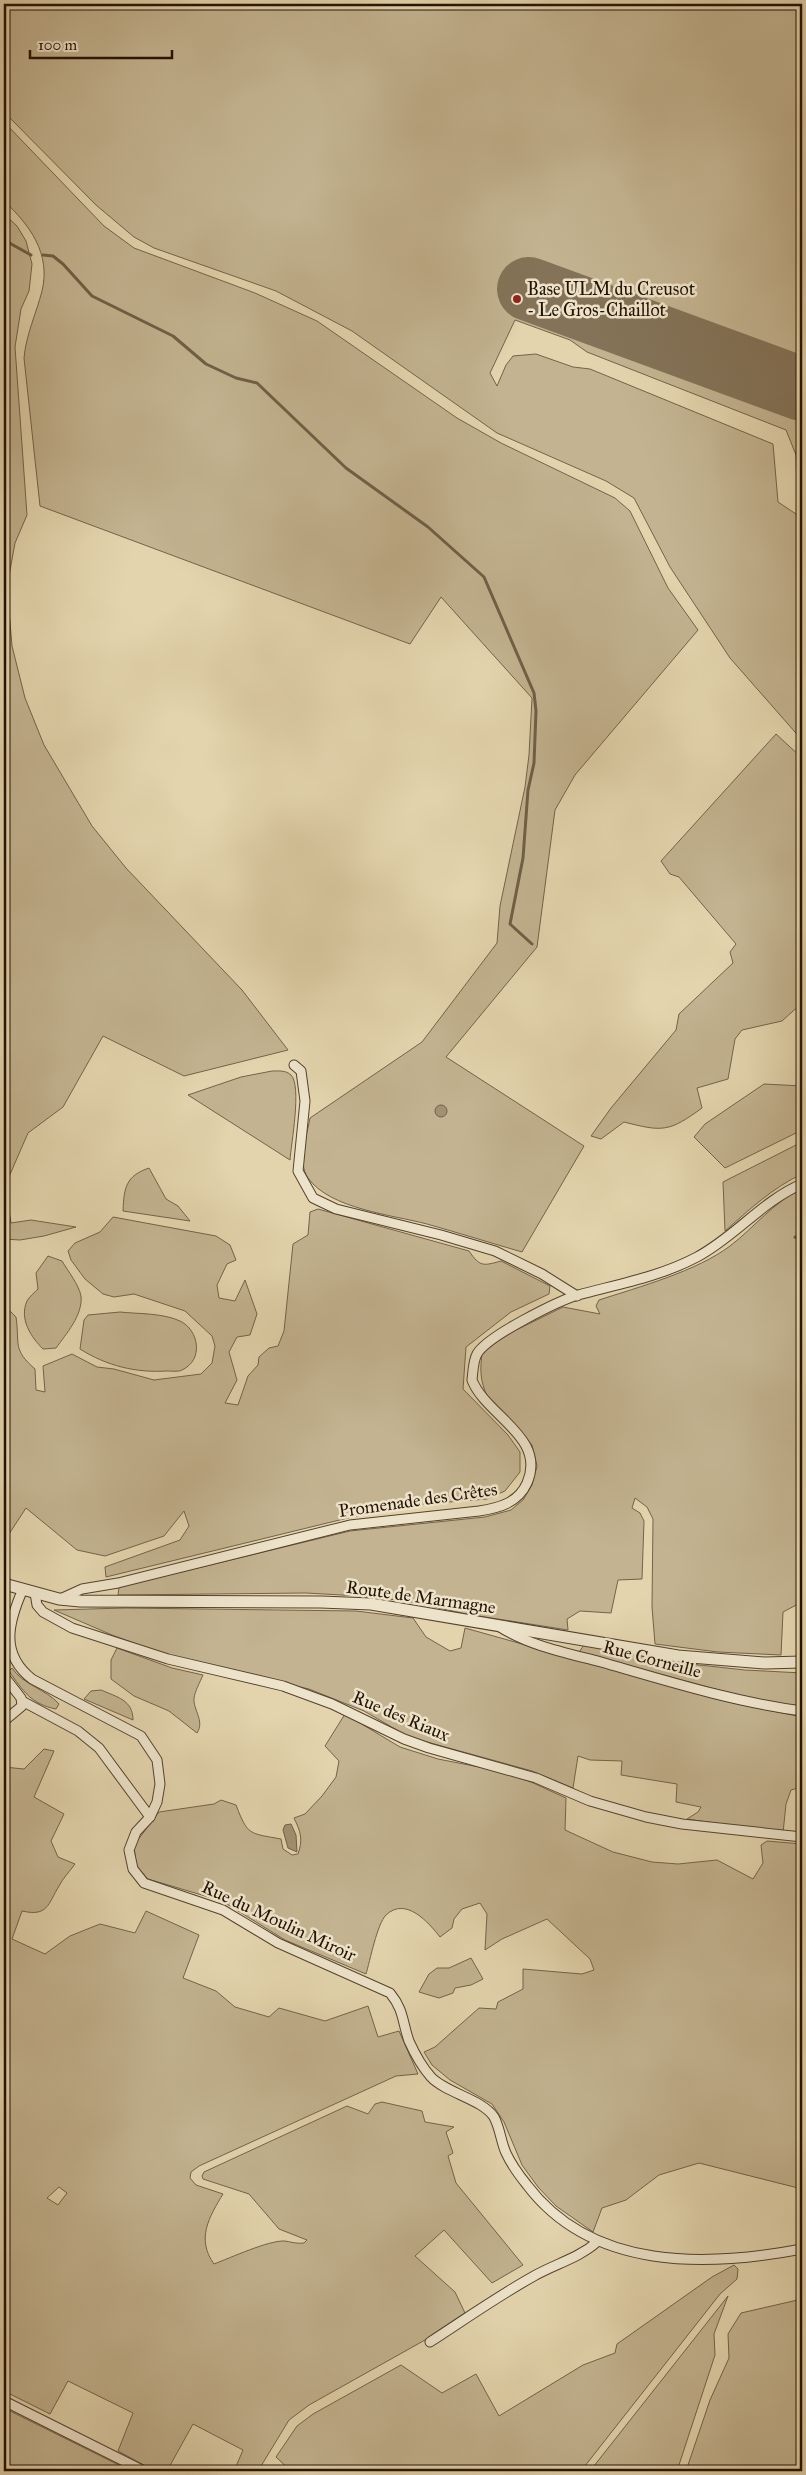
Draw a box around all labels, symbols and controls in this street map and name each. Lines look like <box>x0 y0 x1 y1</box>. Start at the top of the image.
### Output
scale bar <box>30 28 172 60</box>
text: 100 m <box>38 36 78 54</box>
place label: Base ULM du Creusot - Le Gros-Chaillot <box>527 278 696 321</box>
marker: Base ULM du Creusot - Le Gros-Chaillot <box>511 293 523 305</box>
street label: Promenade des Crêtes <box>337 1478 499 1522</box>
street label: Route de Marmagne <box>345 1576 497 1619</box>
street label: Rue Corneille <box>600 1635 704 1683</box>
street label: Rue des Riaux <box>349 1686 453 1746</box>
street label: Rue du Moulin Miroir <box>198 1876 360 1966</box>

